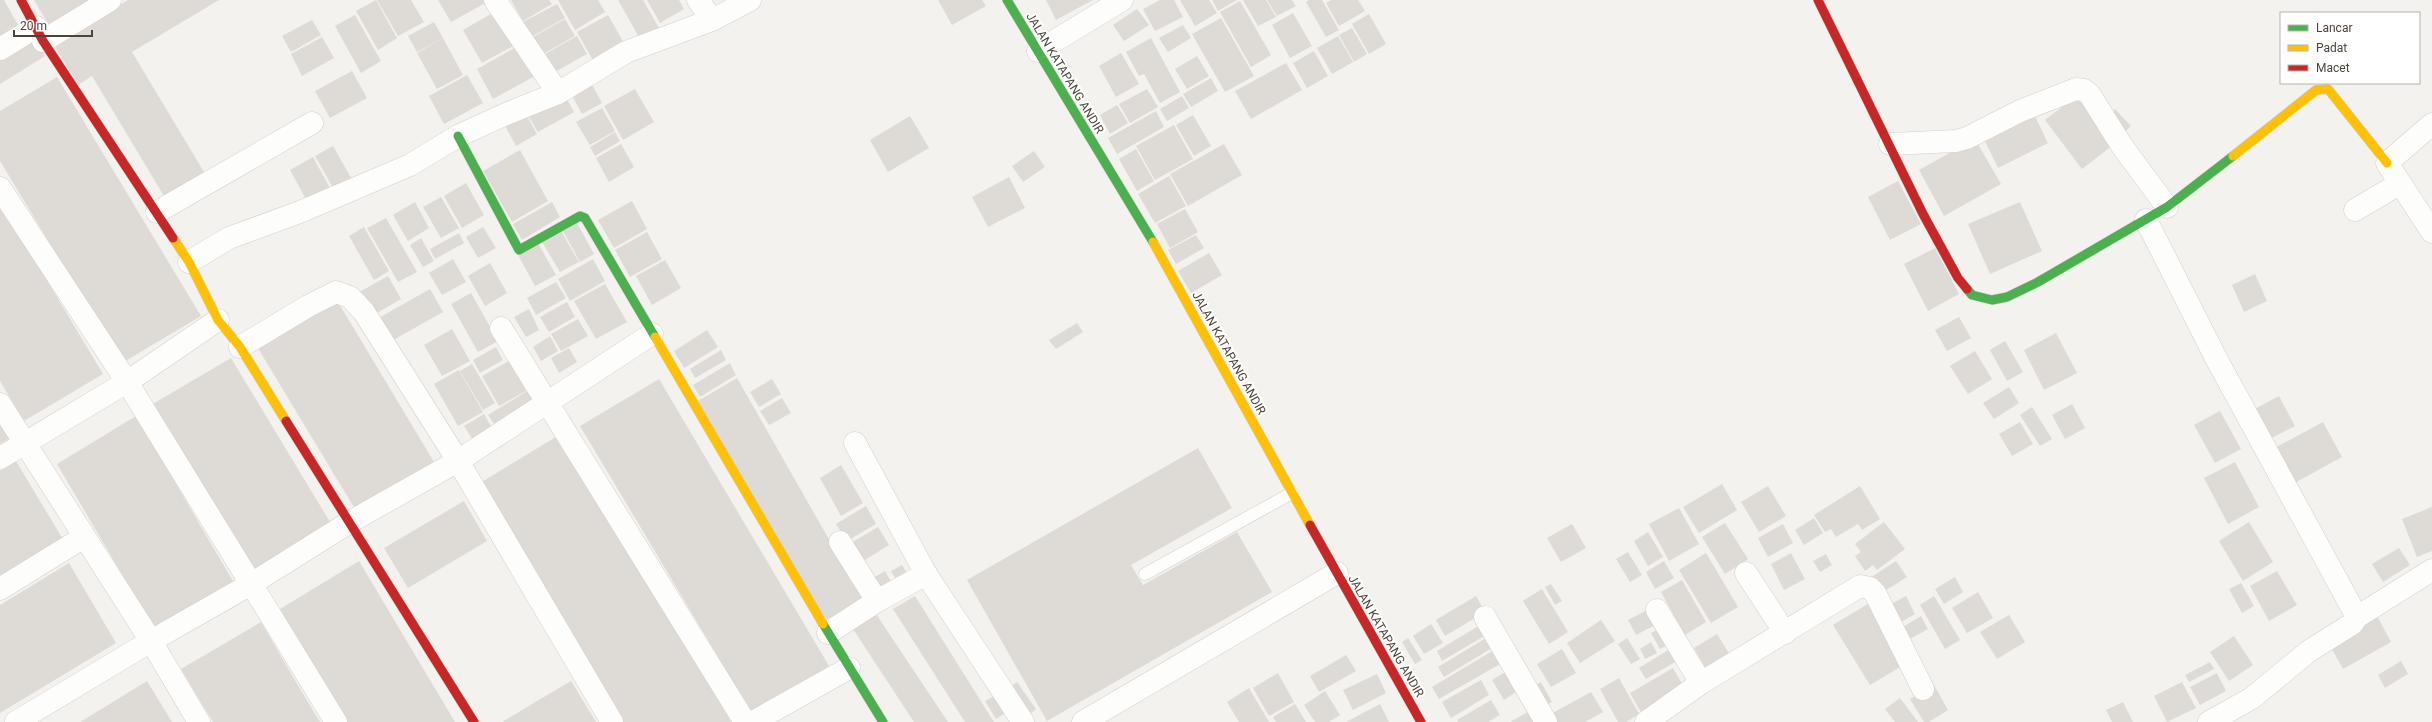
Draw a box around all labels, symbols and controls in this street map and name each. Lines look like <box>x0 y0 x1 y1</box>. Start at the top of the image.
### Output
street label: JALAN KATAPANG ANDIR <box>1023 10 1107 137</box>
scale bar <box>14 12 92 38</box>
legend <box>2280 12 2420 84</box>
text: 20 m <box>20 19 47 33</box>
text: Lancar <box>2316 21 2353 35</box>
text: Padat <box>2316 41 2347 55</box>
text: Macet <box>2316 61 2350 75</box>
street label: JALAN KATAPANG ANDIR <box>1189 289 1269 418</box>
street label: JALAN KATAPANG ANDIR <box>1345 572 1427 700</box>

